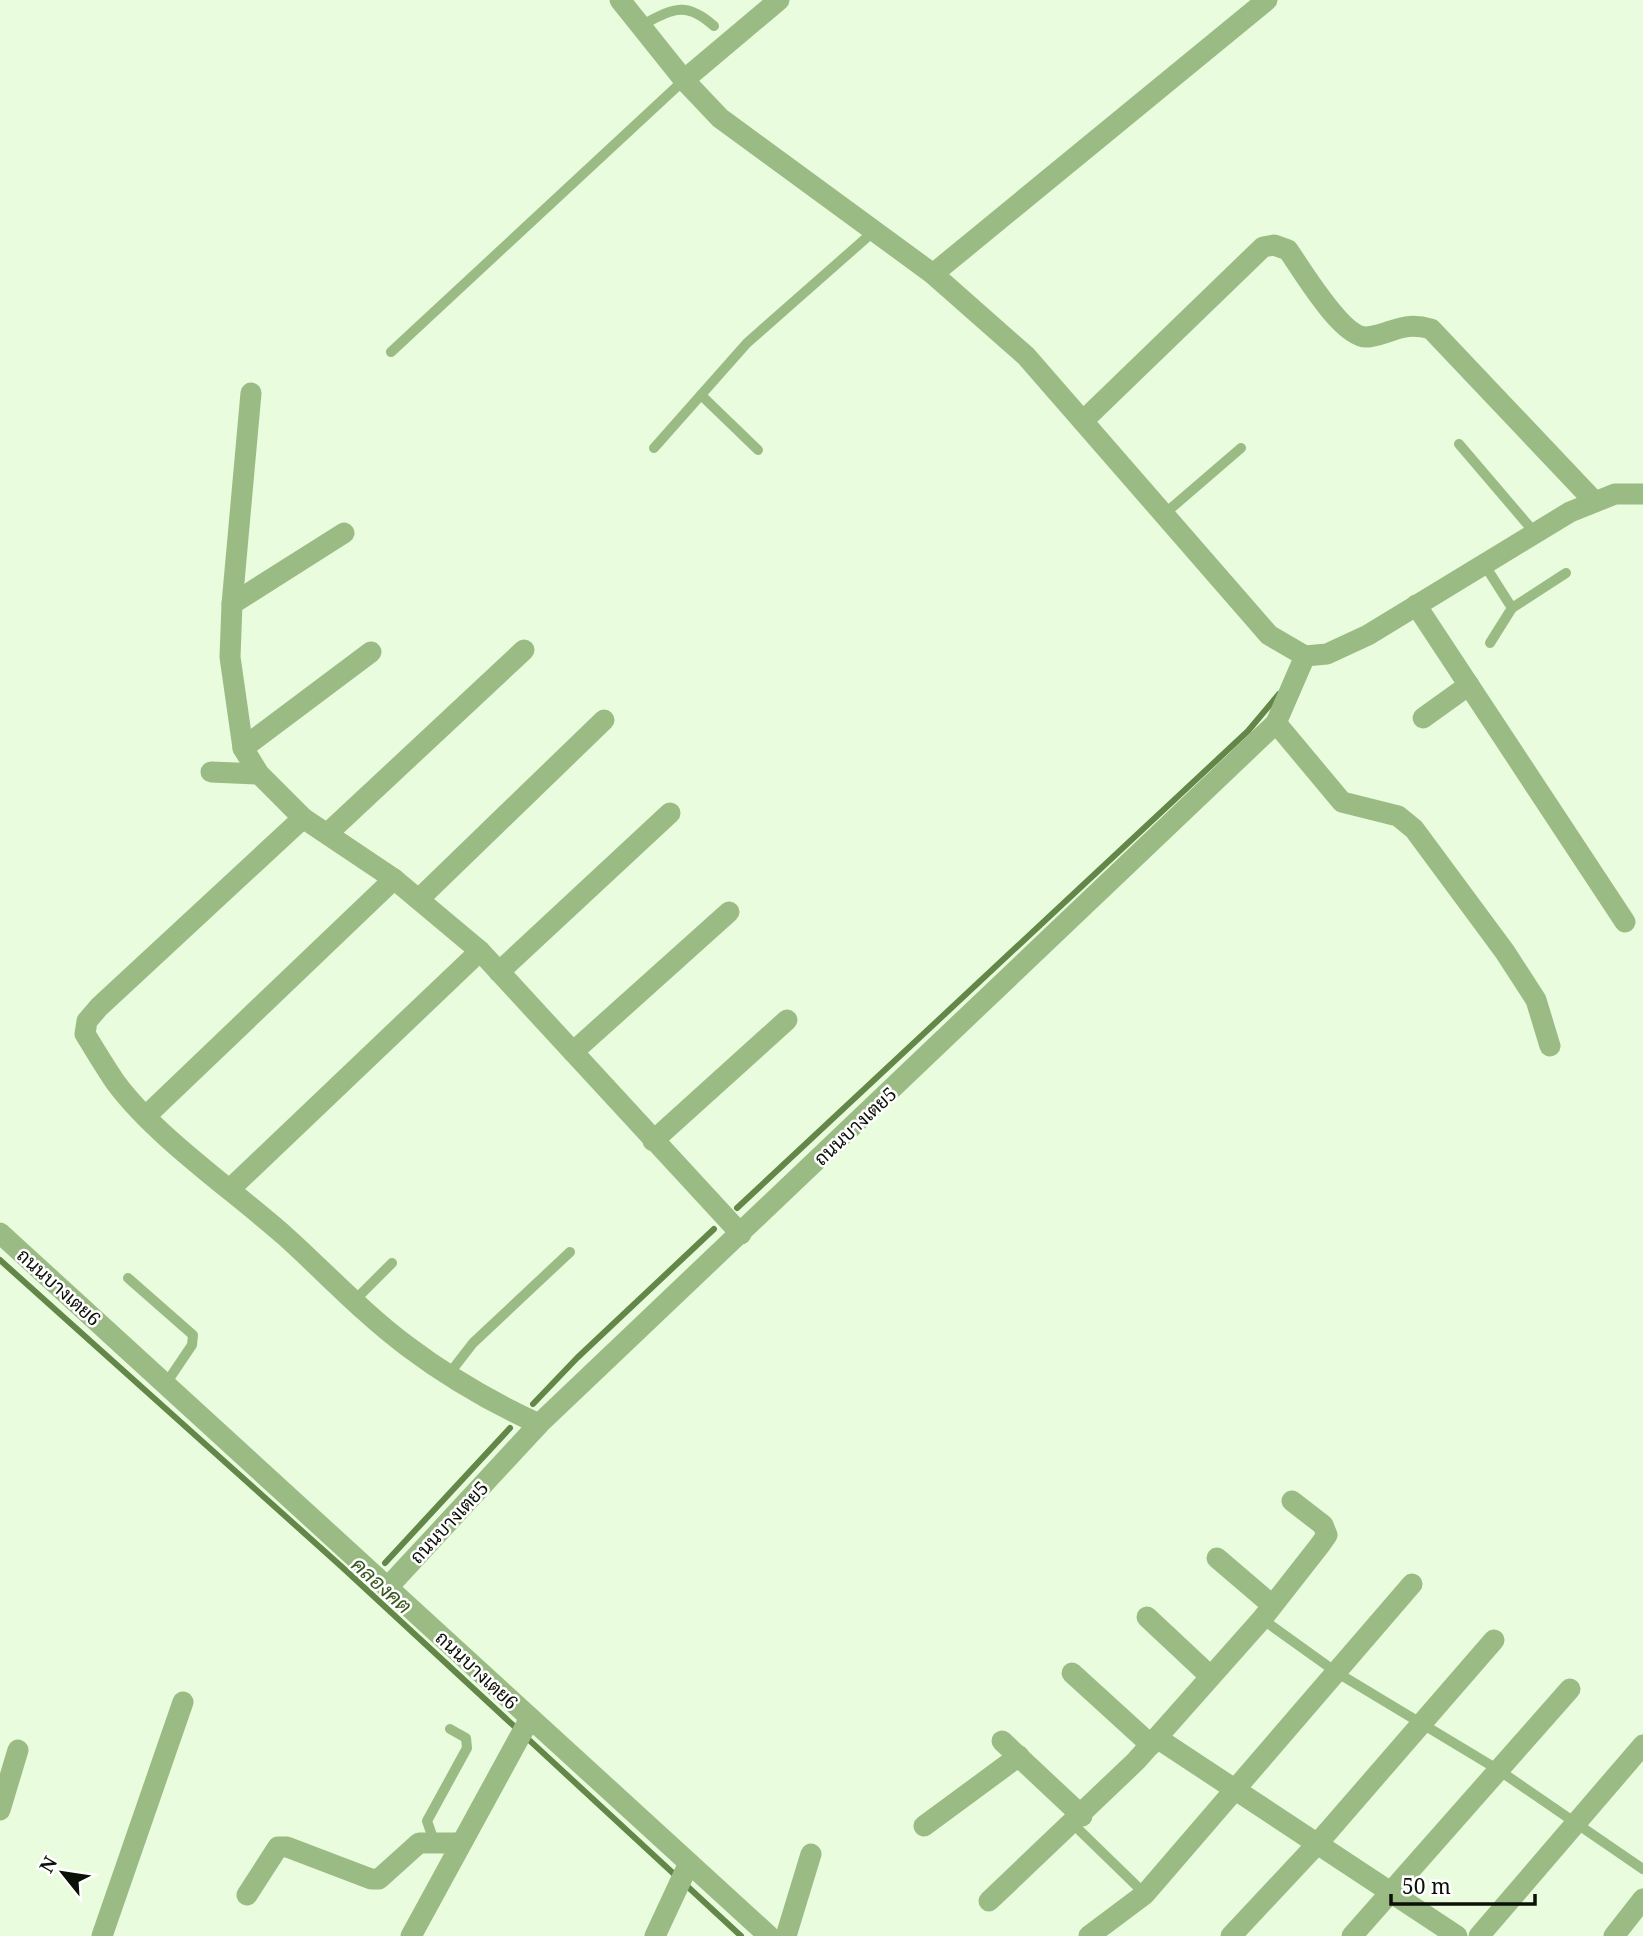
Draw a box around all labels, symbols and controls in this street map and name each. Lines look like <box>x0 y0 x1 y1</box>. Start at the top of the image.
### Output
street label: ถนนบางเตย5 <box>808 1081 902 1171</box>
street label: ถนนบางเตย6 <box>12 1242 106 1332</box>
street label: ถนนบางเตย5 <box>404 1475 494 1569</box>
water label: คลองคต <box>346 1550 418 1620</box>
street label: ถนนบางเตย6 <box>430 1625 524 1715</box>
north arrow <box>28 1838 98 1908</box>
text: N <box>33 1851 63 1877</box>
scale bar <box>1391 1862 1534 1906</box>
text: 50 m <box>1402 1872 1451 1900</box>

